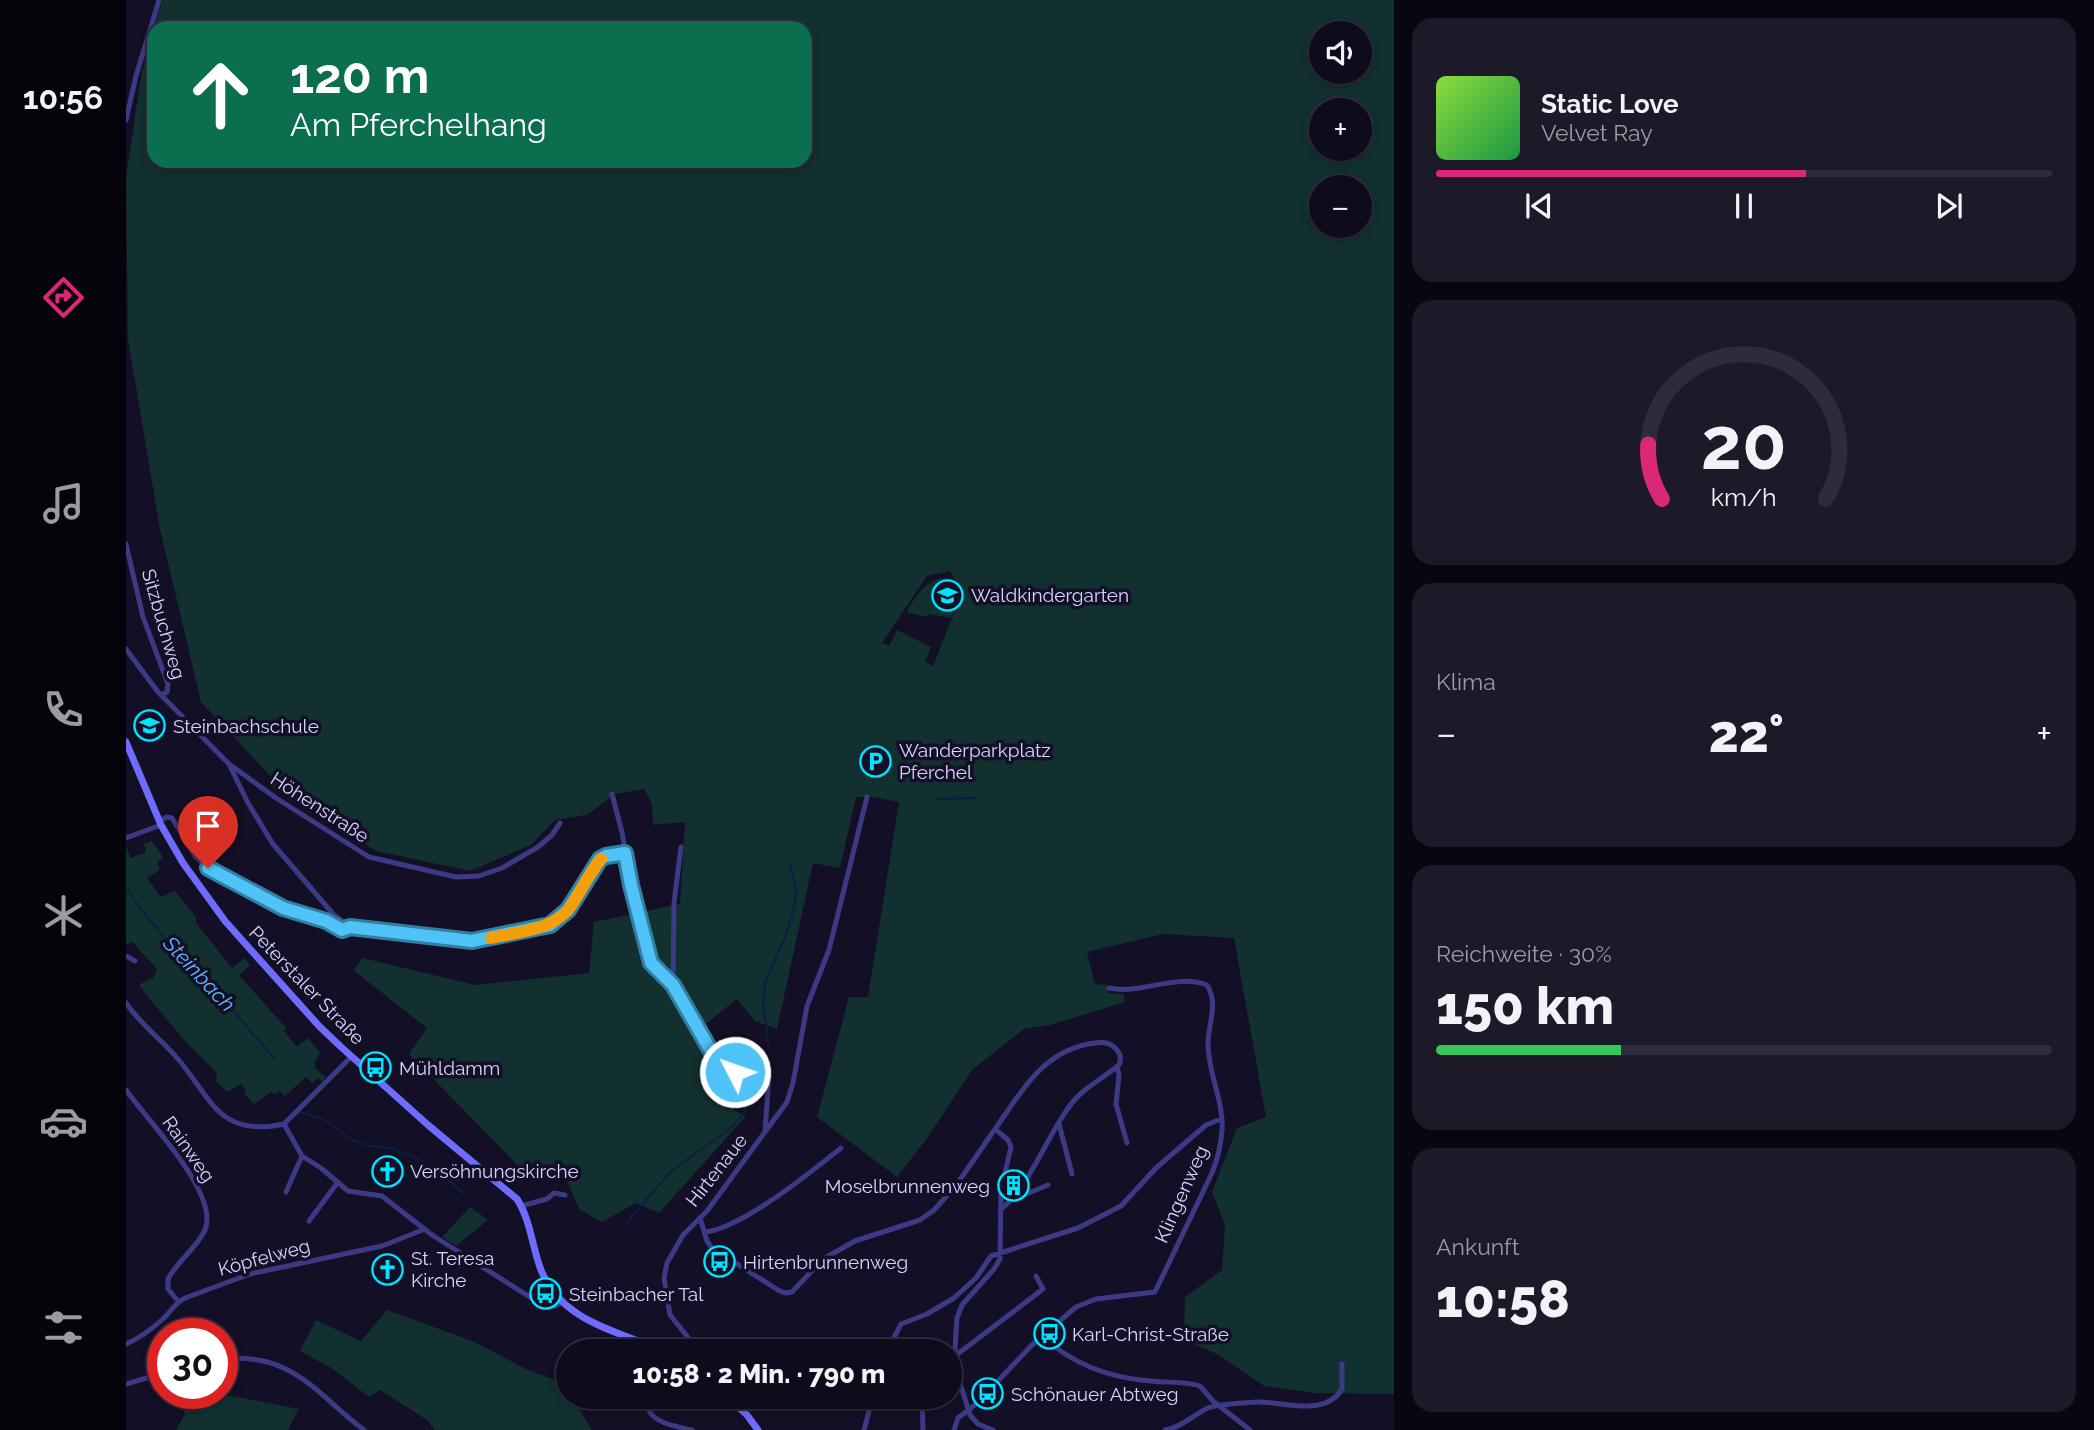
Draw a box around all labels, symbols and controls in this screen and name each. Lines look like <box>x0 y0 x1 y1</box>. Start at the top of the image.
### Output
map controls <box>1309 21 1372 238</box>
button: sound <box>1309 21 1372 84</box>
text: 120 m <box>290 47 429 104</box>
icon: ahead <box>175 49 266 140</box>
text: 10:56 <box>23 79 103 116</box>
text: Static Love <box>1541 89 1679 119</box>
button: + <box>1309 98 1372 161</box>
text: Am Pferchelhang <box>290 106 547 143</box>
text: Velvet Ray <box>1541 119 1653 146</box>
button: − <box>1309 175 1372 238</box>
icon: previous <box>1520 187 1558 225</box>
icon: pause <box>1725 187 1763 225</box>
icon: next <box>1930 187 1968 225</box>
icon: directions <box>39 273 88 322</box>
text: 20 <box>1701 401 1787 486</box>
icon: music <box>39 479 88 528</box>
text: km/h <box>1711 481 1777 511</box>
street label: Sitzbuchweg <box>138 566 190 682</box>
school or university icon: Waldkindergarten <box>931 578 965 612</box>
place label: Waldkindergarten <box>971 584 1129 606</box>
text: Klima <box>1436 668 1496 695</box>
icon: phone <box>39 685 88 734</box>
text: 22° <box>1709 703 1784 764</box>
school or university icon: Steinbachschule <box>133 709 167 743</box>
text: − <box>1436 711 1456 756</box>
text: + <box>2036 711 2052 756</box>
place label: Steinbachschule <box>173 715 319 737</box>
place label: Wanderparkplatz Pferchel <box>899 739 1051 783</box>
parking icon: Wanderparkplatz Pferchel <box>859 744 893 778</box>
street label: Höhenstraße <box>267 767 373 847</box>
pin <box>178 796 238 868</box>
icon: arrive <box>189 807 227 845</box>
icon: climate <box>39 891 88 940</box>
street label: Peterstaler Straße <box>245 921 369 1049</box>
water label: Steinbach <box>158 930 241 1017</box>
text: Reichweite · 30% <box>1436 940 1612 967</box>
text: 150 km <box>1436 975 1614 1036</box>
position arrow <box>698 1035 772 1109</box>
bus stop icon: Mühldamm <box>359 1051 393 1085</box>
place label: Mühldamm <box>399 1057 500 1079</box>
icon: car <box>39 1097 88 1146</box>
street label: Rainweg <box>158 1112 220 1186</box>
street label: Hirtenaue <box>681 1129 751 1211</box>
street label: Klingenweg <box>1150 1142 1212 1246</box>
church icon: Versöhnungskirche <box>370 1154 404 1188</box>
place label: Versöhnungskirche <box>410 1160 579 1182</box>
building icon: Moselbrunnenweg <box>996 1169 1030 1203</box>
place label: Moselbrunnenweg <box>825 1175 990 1197</box>
text: Ankunft <box>1436 1233 1519 1260</box>
street label: Köpfelweg <box>216 1234 312 1280</box>
bus stop icon: Hirtenbrunnenweg <box>703 1245 737 1279</box>
place label: St. Teresa Kirche <box>411 1247 494 1291</box>
place label: Hirtenbrunnenweg <box>743 1251 908 1273</box>
church icon: St. Teresa Kirche <box>371 1252 405 1286</box>
text: 10:58 <box>1436 1268 1570 1329</box>
bus stop icon: Steinbacher Tal <box>529 1277 563 1311</box>
place label: Steinbacher Tal <box>569 1283 704 1305</box>
icon: filters <box>39 1303 88 1352</box>
bus stop icon: Karl-Christ-Straße <box>1032 1317 1066 1351</box>
speed limit sign: 30 <box>147 1318 238 1409</box>
place label: Karl-Christ-Straße <box>1072 1323 1229 1345</box>
text: 10:58 · 2 Min. · 790 m <box>633 1359 885 1389</box>
bus stop icon: Schönauer Abtweg <box>971 1377 1005 1411</box>
place label: Schönauer Abtweg <box>1011 1383 1178 1405</box>

